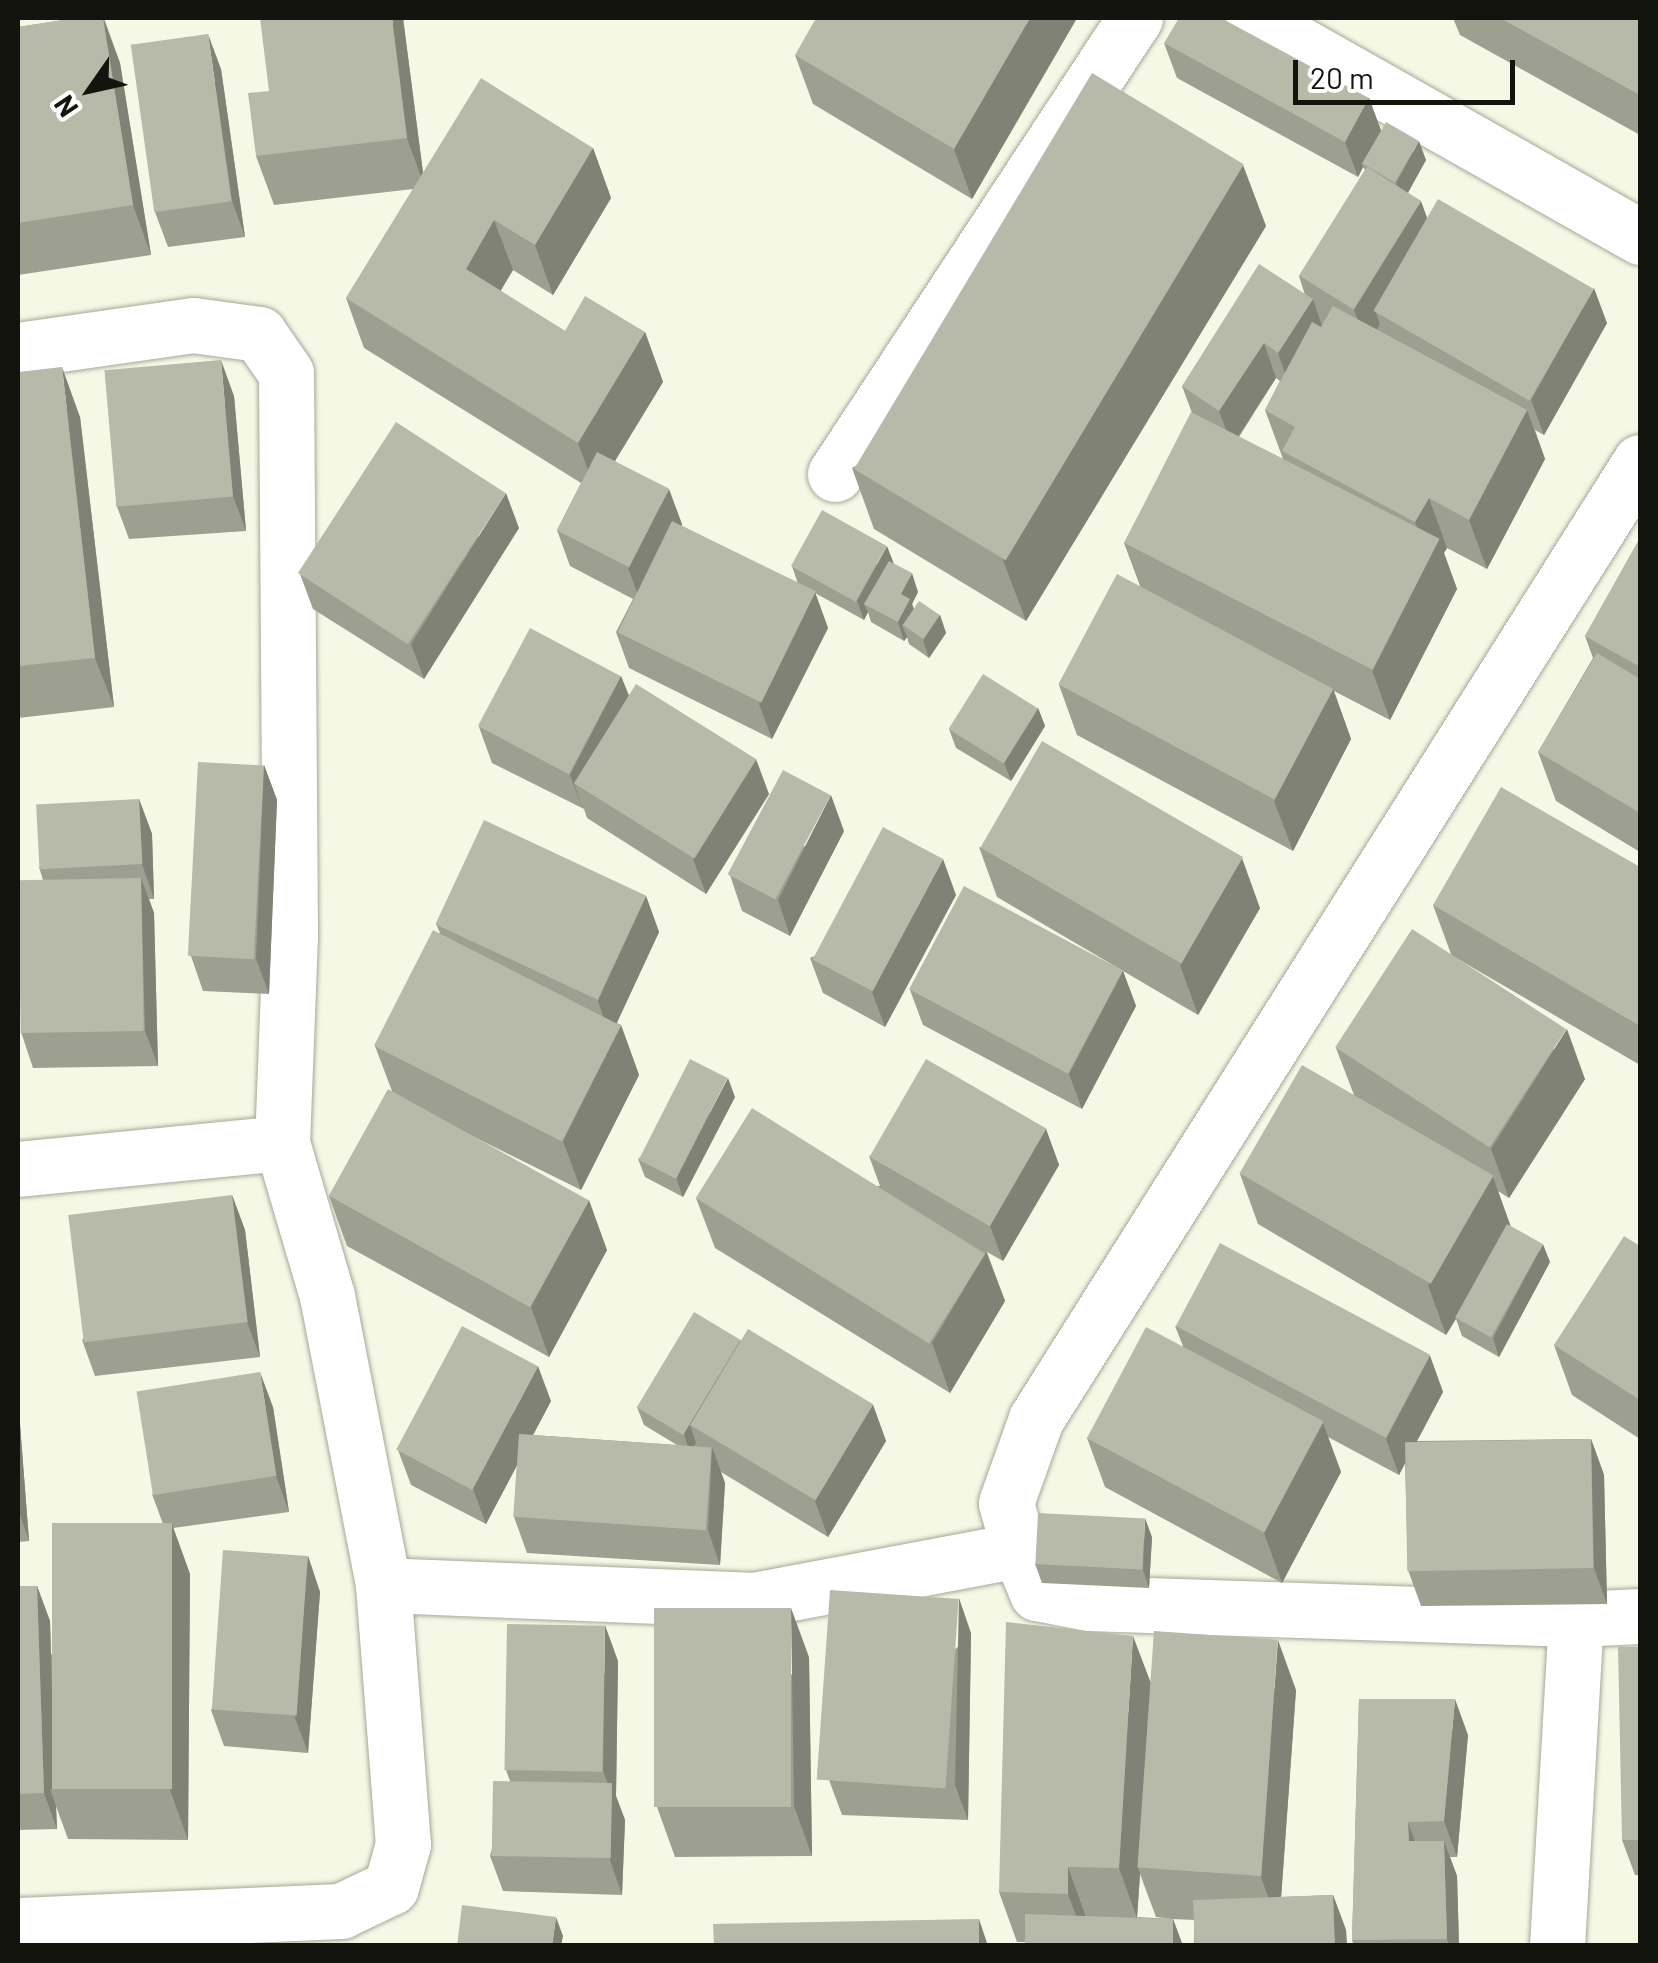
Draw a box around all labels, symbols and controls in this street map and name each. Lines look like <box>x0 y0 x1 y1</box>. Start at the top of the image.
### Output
north arrow <box>40 40 140 140</box>
scale bar <box>1298 40 1520 102</box>
text: 20 m <box>1310 59 1374 95</box>
text: N <box>46 90 84 124</box>

